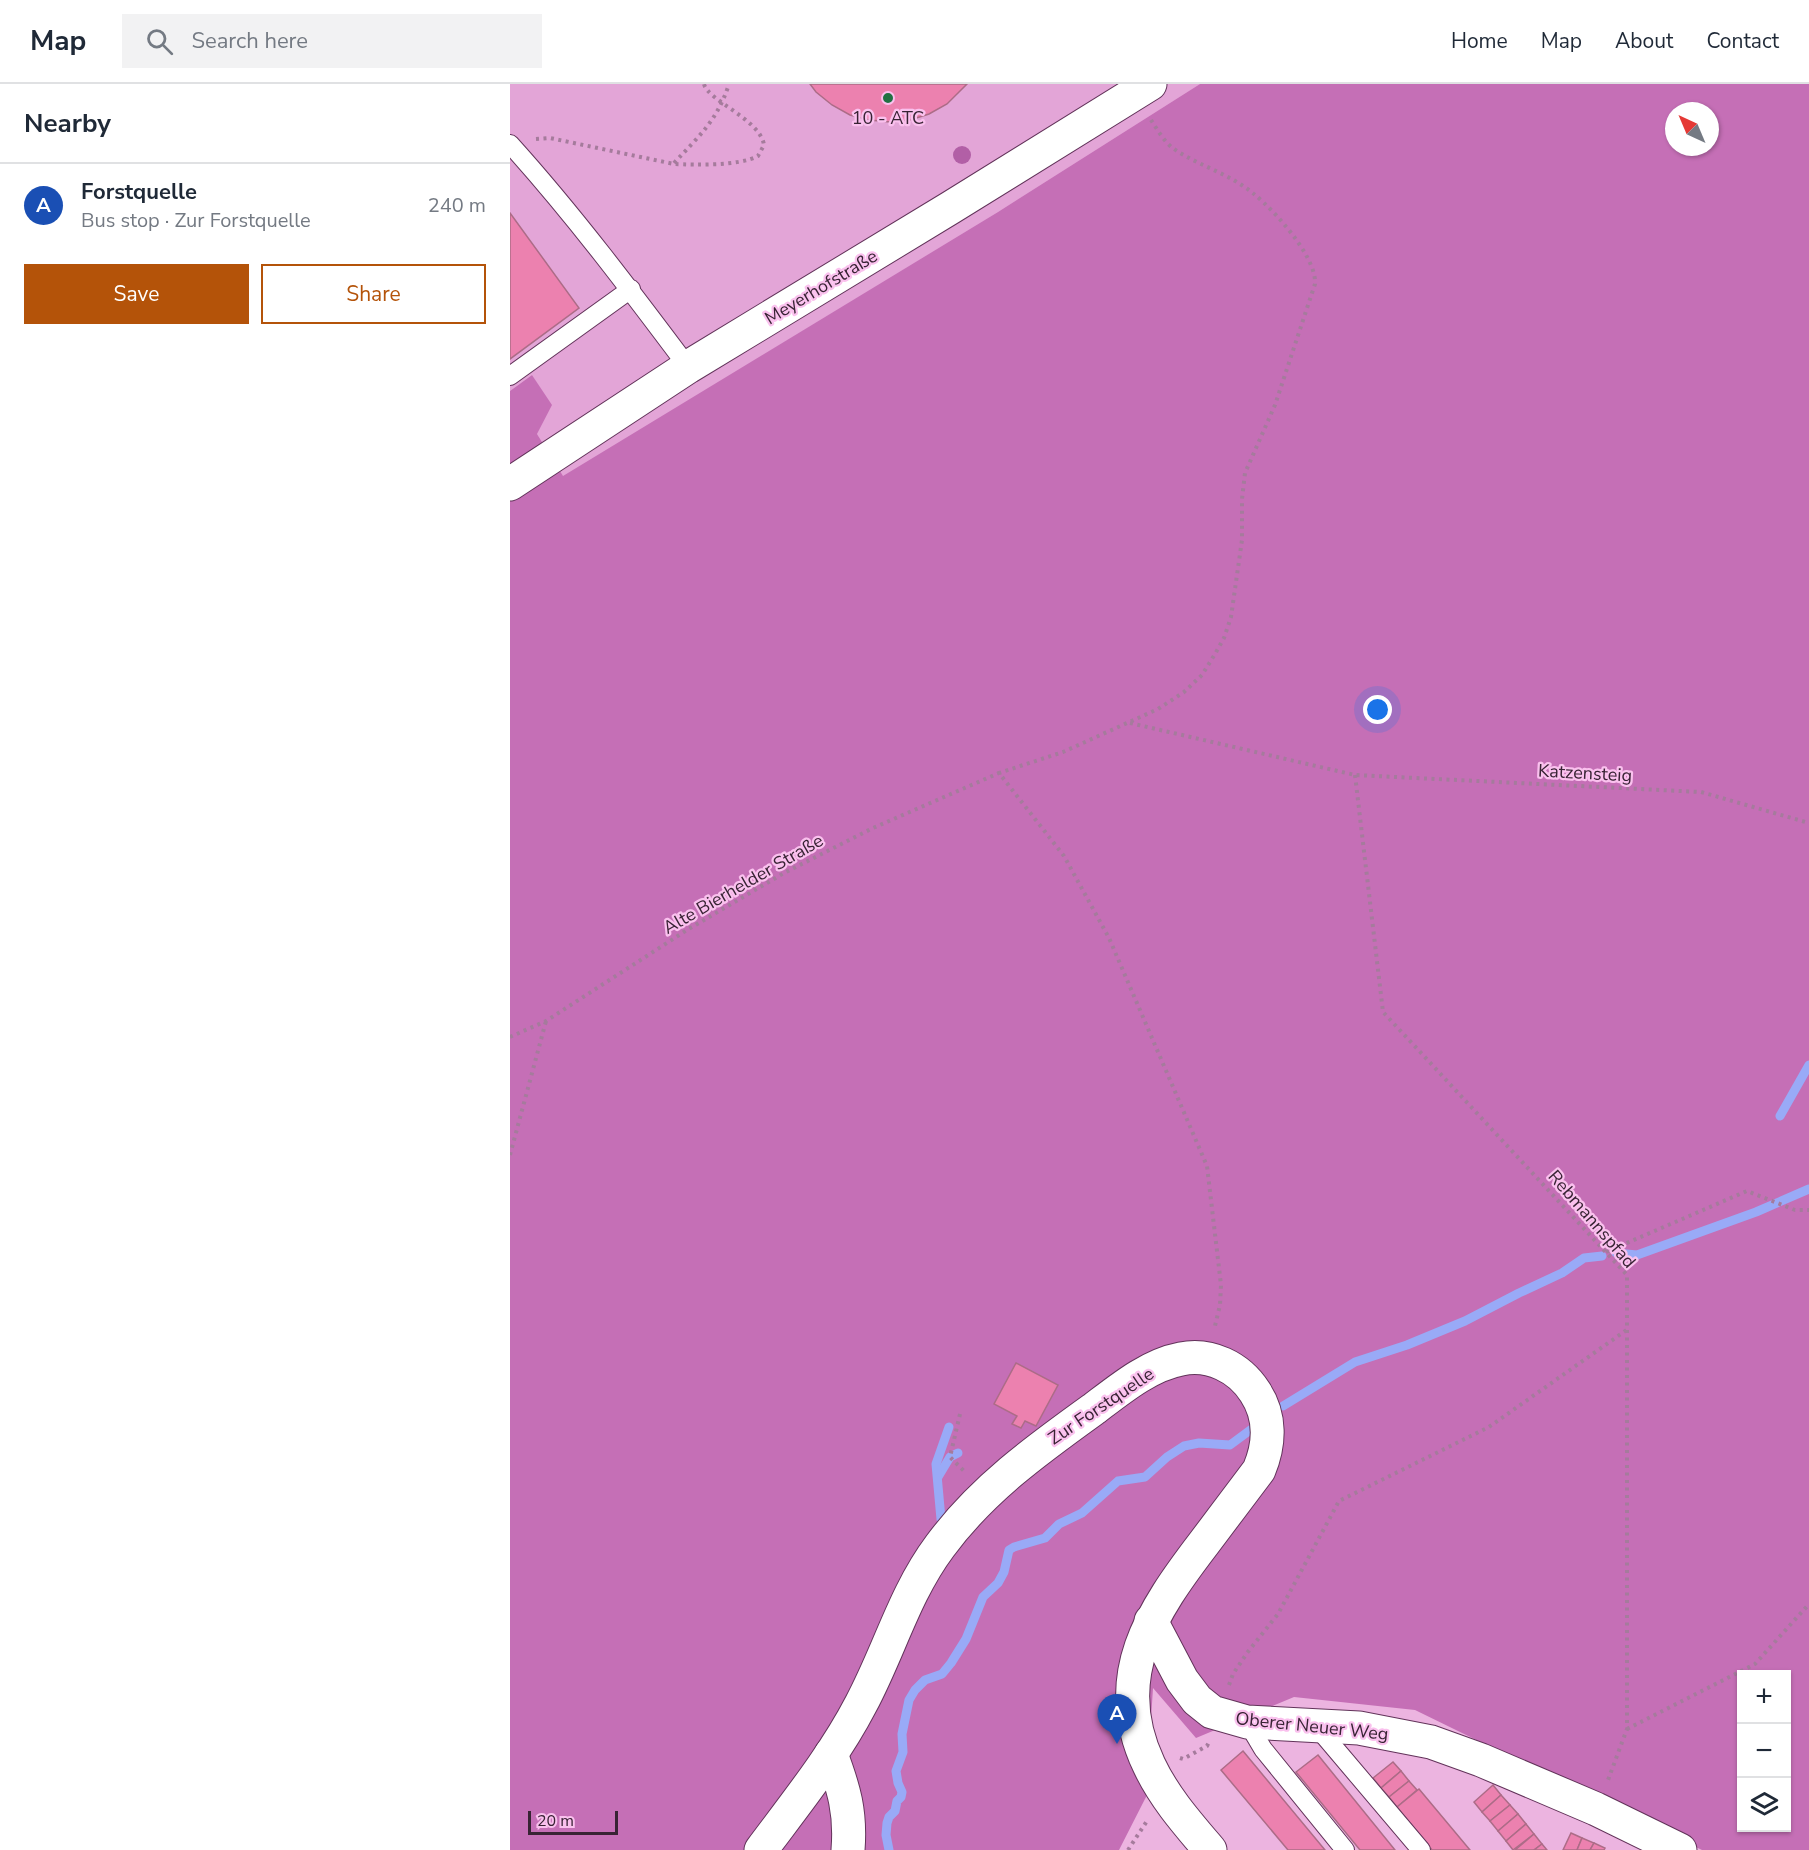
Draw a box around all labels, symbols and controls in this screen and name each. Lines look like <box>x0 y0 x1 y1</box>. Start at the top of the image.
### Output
search box <box>122 14 542 68</box>
text: Map <box>30 22 86 60</box>
icon: search <box>143 25 176 58</box>
text: Search here <box>191 26 308 56</box>
text: Home <box>1451 27 1508 55</box>
text: Map <box>1541 27 1582 55</box>
text: About <box>1615 27 1673 55</box>
text: Contact <box>1706 27 1779 55</box>
marker: 10 - ATC <box>881 91 895 105</box>
north arrow <box>1665 102 1719 156</box>
text: Nearby <box>24 106 111 141</box>
place label: 10 - ATC <box>852 106 924 130</box>
text: Forstquelle <box>81 177 197 207</box>
text: A <box>36 192 51 219</box>
text: 240 m <box>428 192 486 219</box>
text: Bus stop · Zur Forstquelle <box>81 207 311 234</box>
street label: Meyerhofstraße <box>760 244 882 330</box>
button: Save <box>24 264 249 324</box>
button: Share <box>261 264 486 324</box>
your location <box>1363 695 1392 724</box>
street label: Katzensteig <box>1537 759 1633 787</box>
street label: Alte Bierhelder Straße <box>659 828 827 940</box>
street label: Rebmannspfad <box>1543 1165 1641 1273</box>
street label: Zur Forstquelle <box>1043 1362 1159 1450</box>
map controls <box>1737 1670 1791 1832</box>
button: + <box>1737 1670 1791 1724</box>
pin: A <box>1098 1694 1136 1744</box>
street label: Oberer Neuer Weg <box>1234 1706 1390 1746</box>
button: − <box>1737 1724 1791 1778</box>
button: layers <box>1737 1778 1791 1832</box>
scale bar <box>528 1808 618 1836</box>
text: 20 m <box>537 1810 574 1832</box>

